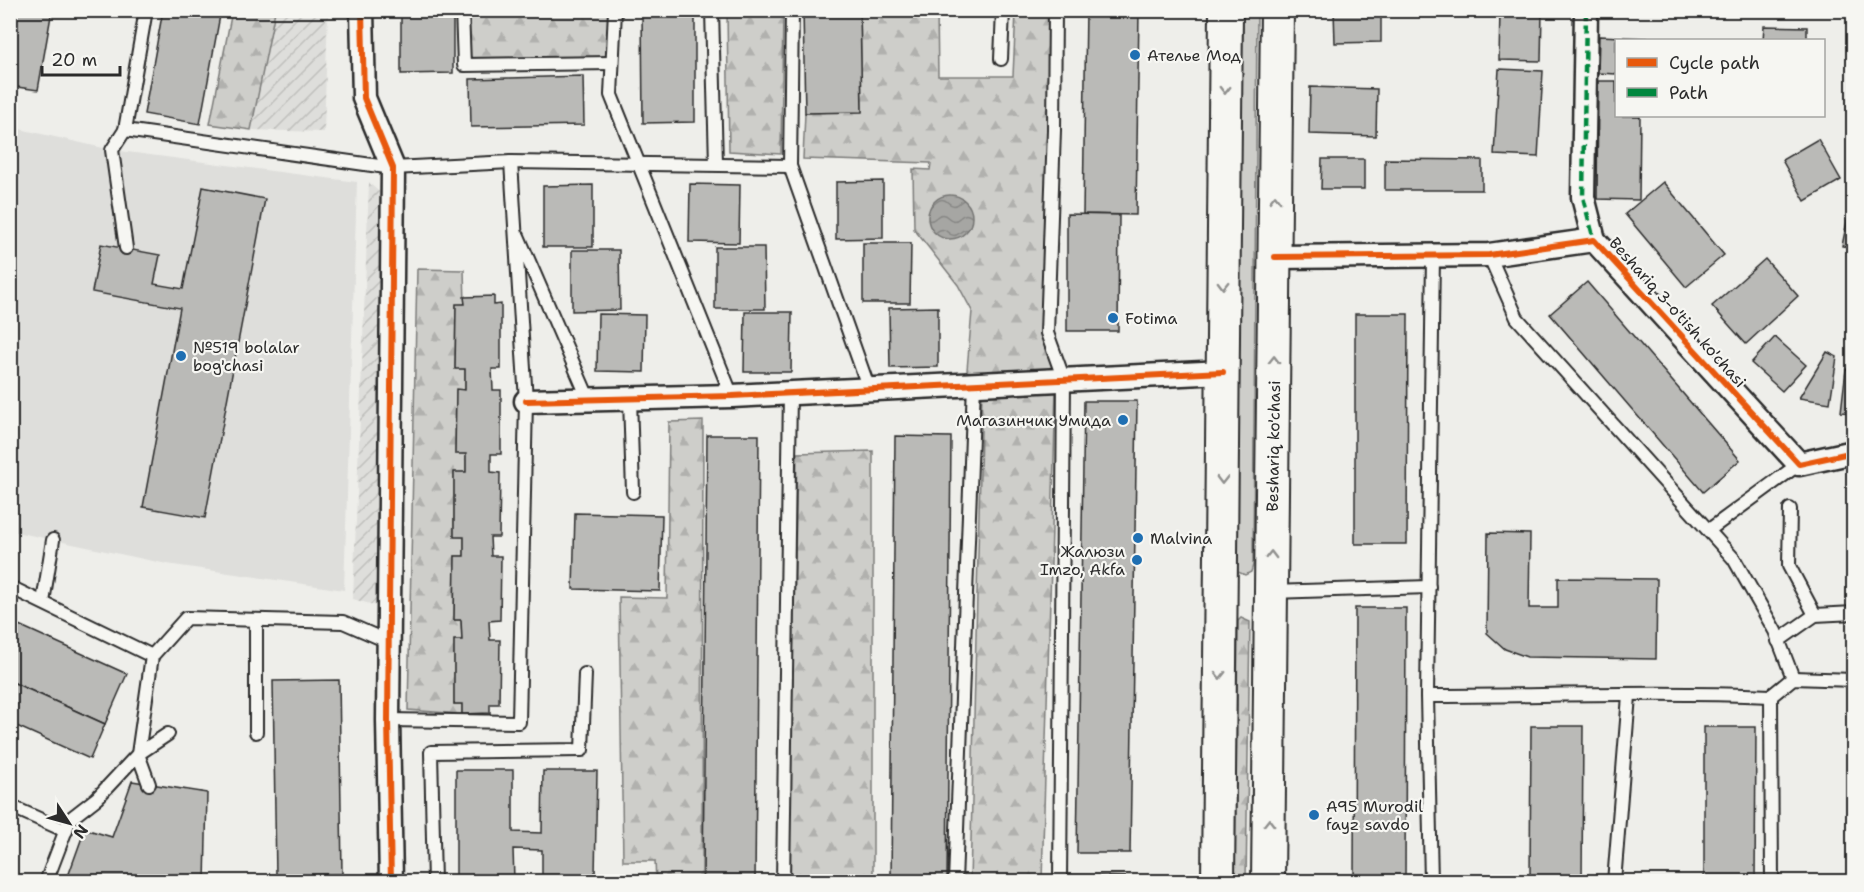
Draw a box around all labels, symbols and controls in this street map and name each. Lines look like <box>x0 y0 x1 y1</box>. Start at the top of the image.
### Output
scale bar <box>42 39 120 77</box>
legend <box>1615 39 1825 117</box>
place label: Ателье Мод <box>1147 45 1241 66</box>
text: 20 m <box>51 48 97 72</box>
marker: Ателье Мод <box>1128 48 1142 62</box>
text: Cycle path <box>1669 51 1760 75</box>
text: Path <box>1669 81 1708 105</box>
one-way arrow <box>1219 85 1231 94</box>
one-way arrow <box>1269 194 1281 203</box>
street label: Beshariq 3-o'tish ko'chasi <box>1604 233 1751 392</box>
one-way arrow <box>1217 280 1230 289</box>
place label: Fotima <box>1125 308 1178 329</box>
marker: Fotima <box>1106 311 1120 325</box>
place label: №519 bolalar bog'chasi <box>193 337 300 376</box>
marker: №519 bolalar bog'chasi <box>174 349 188 363</box>
one-way arrow <box>1267 355 1280 364</box>
street label: Beshariq ko'chasi <box>1262 380 1285 512</box>
place label: Магазинчик Умида <box>956 410 1111 431</box>
marker: Магазинчик Умида <box>1116 413 1130 427</box>
one-way arrow <box>1215 475 1228 484</box>
place label: Malvina <box>1150 528 1212 549</box>
marker: Malvina <box>1131 531 1145 545</box>
place label: Жалюзи Imzo, Akfa <box>1040 541 1125 580</box>
one-way arrow <box>1265 550 1278 559</box>
marker: Жалюзи Imzo, Akfa <box>1130 553 1144 567</box>
one-way arrow <box>1213 670 1226 679</box>
north arrow <box>39 793 99 853</box>
place label: A95 Murodil fayz savdo <box>1326 796 1423 835</box>
marker: A95 Murodil fayz savdo <box>1307 808 1321 822</box>
one-way arrow <box>1262 819 1275 828</box>
text: N <box>69 820 93 843</box>

